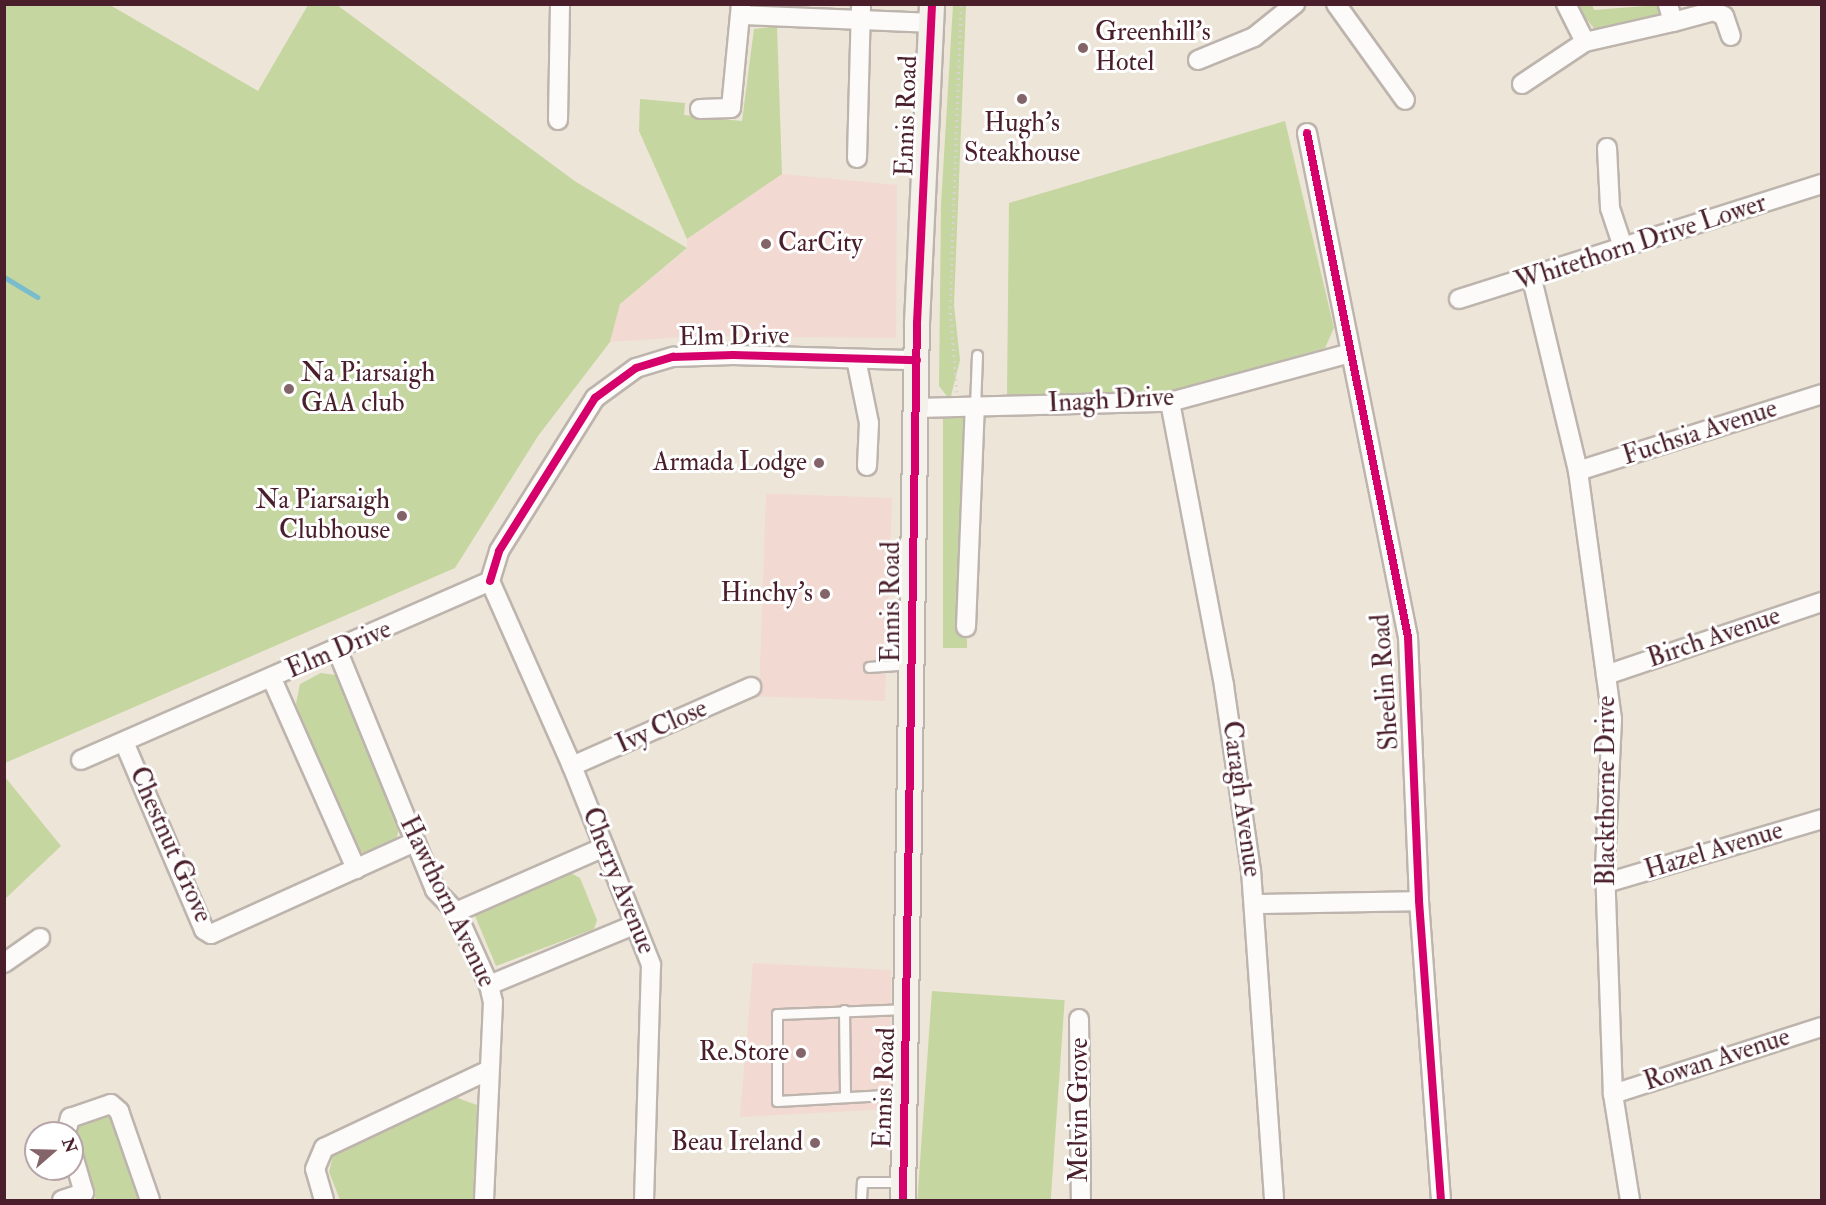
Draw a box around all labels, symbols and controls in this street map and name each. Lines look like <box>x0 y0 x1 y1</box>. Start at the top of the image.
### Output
place label: Greenhill's Hotel <box>1095 17 1211 78</box>
marker: Greenhill's Hotel <box>1076 41 1090 55</box>
street label: Ennis Road <box>889 55 925 177</box>
marker: Hugh's Steakhouse <box>1015 92 1029 106</box>
place label: Hugh's Steakhouse <box>964 108 1080 170</box>
street label: Whitethorn Drive Lower <box>1511 188 1771 298</box>
place label: CarCity <box>778 228 863 260</box>
marker: CarCity <box>759 237 773 251</box>
street label: Elm Drive <box>678 320 790 354</box>
place label: Na Piarsaigh GAA club <box>301 358 435 420</box>
marker: Na Piarsaigh GAA club <box>282 382 296 396</box>
street label: Inagh Drive <box>1047 382 1175 420</box>
street label: Fuchsia Avenue <box>1619 393 1781 473</box>
place label: Armada Lodge <box>653 447 807 479</box>
marker: Armada Lodge <box>812 456 826 470</box>
place label: Na Piarsaigh Clubhouse <box>256 485 390 546</box>
marker: Na Piarsaigh Clubhouse <box>395 509 409 523</box>
street label: Ennis Road <box>876 541 908 663</box>
place label: Hinchy's <box>721 578 813 610</box>
marker: Hinchy's <box>818 587 832 601</box>
street label: Birch Avenue <box>1644 601 1784 675</box>
street label: Sheelin Road <box>1366 613 1406 751</box>
street label: Elm Drive <box>282 614 396 686</box>
street label: Ivy Close <box>612 693 712 761</box>
street label: Blackthorne Drive <box>1591 696 1623 886</box>
street label: Caragh Avenue <box>1215 719 1267 879</box>
street label: Chestnut Grove <box>122 762 218 928</box>
street label: Cherry Avenue <box>574 803 662 959</box>
street label: Hawthorn Avenue <box>392 811 502 993</box>
street label: Hazel Avenue <box>1641 815 1787 887</box>
street label: Rowan Avenue <box>1640 1022 1794 1098</box>
street label: Ennis Road <box>867 1027 903 1149</box>
place label: Re.Store <box>699 1037 789 1069</box>
street label: Melvin Grove <box>1064 1038 1096 1182</box>
marker: Re.Store <box>794 1046 808 1060</box>
north arrow <box>24 1121 84 1181</box>
place label: Beau Ireland <box>671 1127 803 1159</box>
text: N <box>57 1135 81 1156</box>
marker: Beau Ireland <box>808 1136 822 1150</box>

